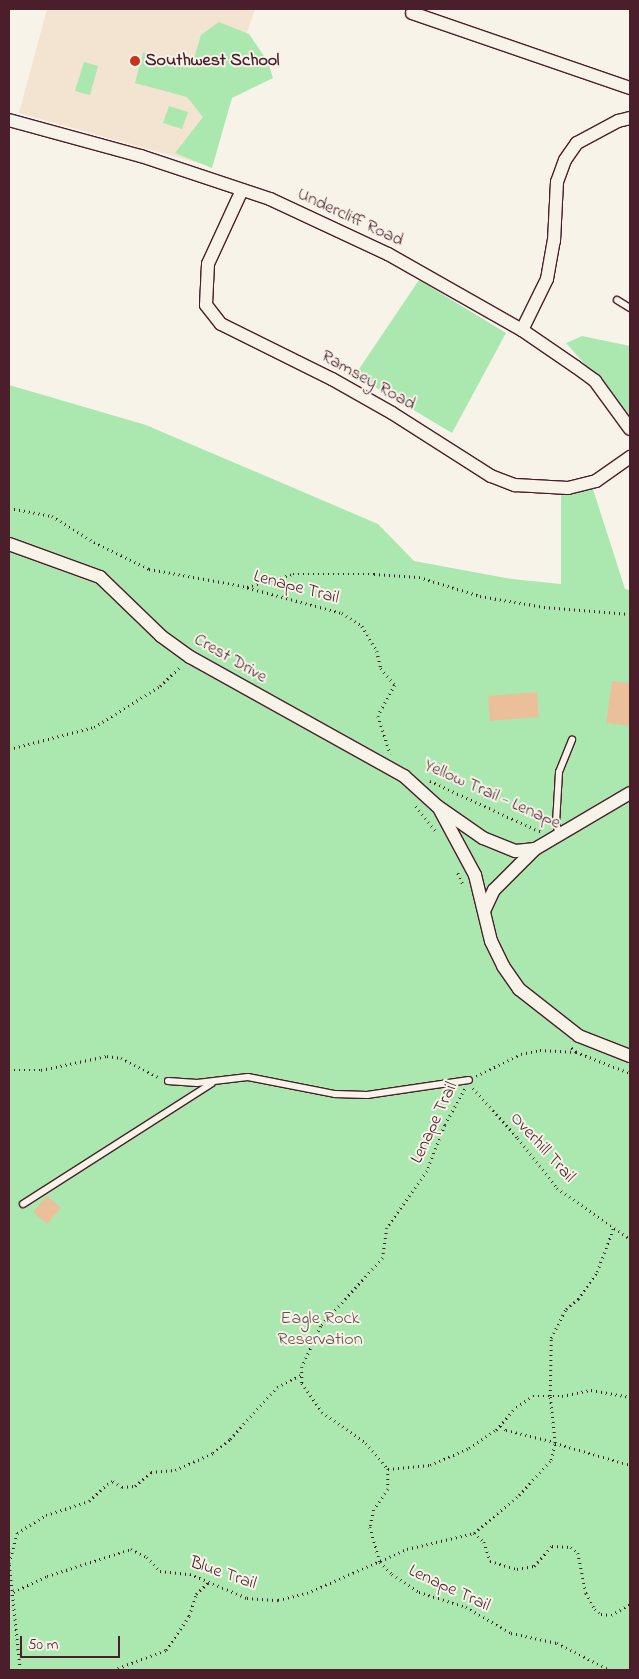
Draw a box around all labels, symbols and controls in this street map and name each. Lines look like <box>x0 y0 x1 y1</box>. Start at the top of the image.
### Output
place label: Southwest School <box>145 50 280 72</box>
marker: Southwest School <box>129 55 141 67</box>
street label: Undercliff Road <box>293 184 407 252</box>
street label: Ramsey Road <box>317 346 419 416</box>
street label: Lenape Trail <box>251 566 341 610</box>
street label: Crest Drive <box>190 629 270 689</box>
street label: Yellow Trail - Lenape <box>421 755 563 835</box>
street label: Lenape Trail <box>407 1079 463 1167</box>
street label: Overhill Trail <box>505 1108 579 1188</box>
park label: Eagle Rock Reservation <box>277 1309 363 1352</box>
street label: Blue Trail <box>187 1553 259 1595</box>
street label: Lenape Trail <box>405 1561 493 1617</box>
scale bar <box>22 1626 122 1658</box>
text: 50 m <box>28 1634 58 1656</box>

